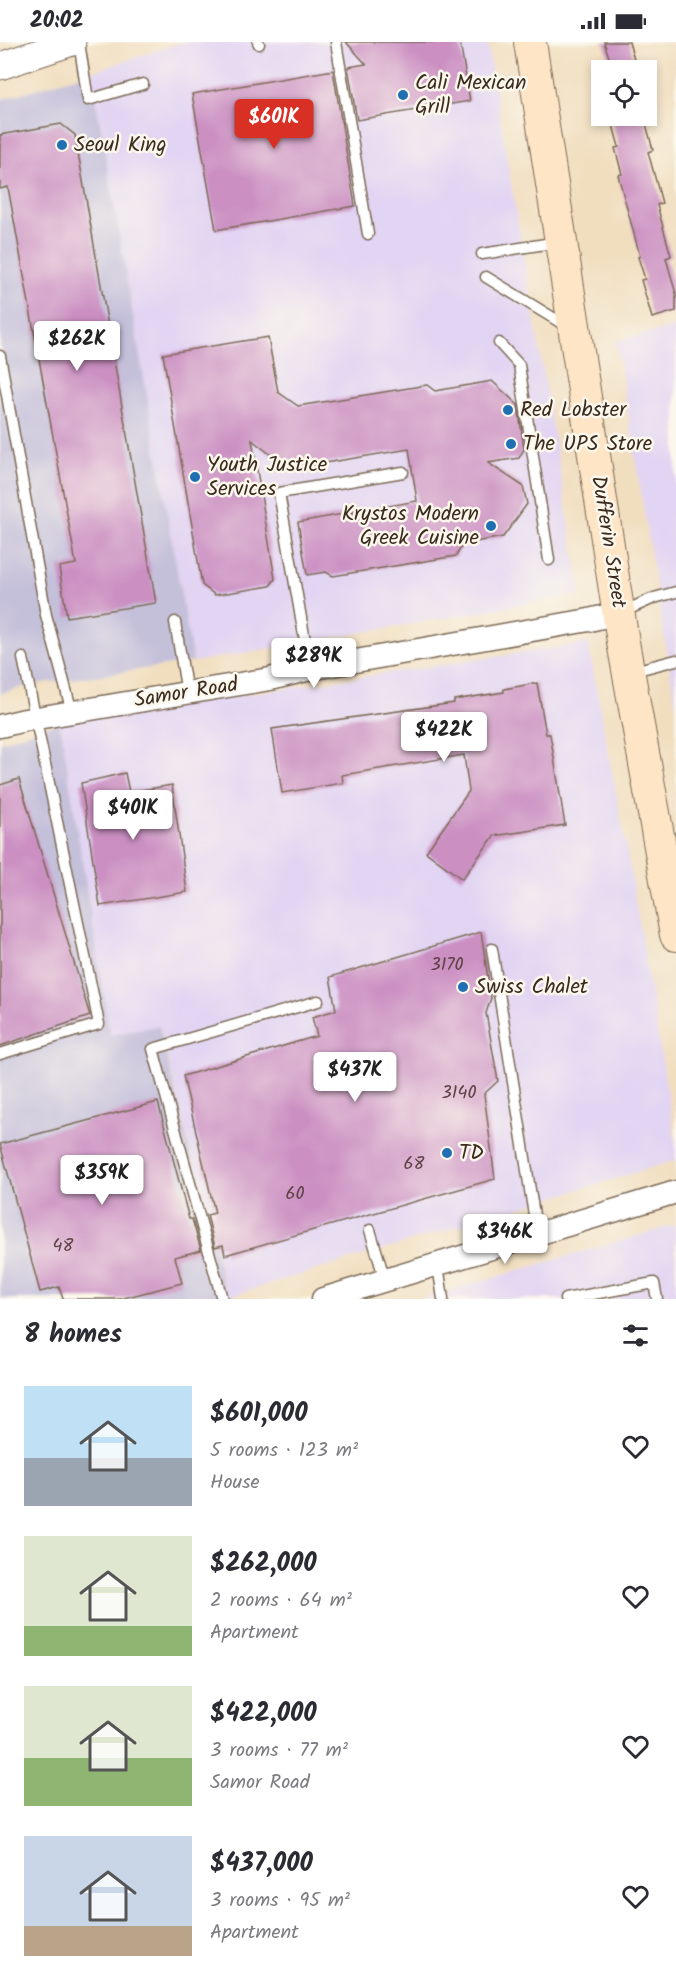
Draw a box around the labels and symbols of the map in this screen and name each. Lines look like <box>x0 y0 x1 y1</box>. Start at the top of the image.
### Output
place label: Cali Mexican Grill <box>415 67 526 124</box>
marker: Cali Mexican Grill <box>396 88 410 102</box>
pin: $601K <box>232 99 316 150</box>
place label: Seoul King <box>74 129 166 162</box>
marker: Seoul King <box>55 138 69 152</box>
pin: $262K <box>35 321 119 372</box>
place label: Red Lobster <box>520 394 627 427</box>
marker: Red Lobster <box>501 403 515 417</box>
place label: The UPS Store <box>523 428 653 461</box>
marker: The UPS Store <box>504 437 518 451</box>
place label: Youth Justice Services <box>207 449 328 506</box>
marker: Youth Justice Services <box>188 470 202 484</box>
street label: Dufferin Street <box>581 473 635 611</box>
place label: Krystos Modern Greek Cuisine <box>342 498 480 555</box>
marker: Krystos Modern Greek Cuisine <box>484 519 498 533</box>
pin: $289K <box>272 638 356 689</box>
street label: Samor Road <box>132 668 241 717</box>
pin: $422K <box>402 712 486 763</box>
pin: $401K <box>91 790 175 841</box>
house number: 3170 <box>430 951 464 980</box>
place label: Swiss Chalet <box>475 971 589 1004</box>
marker: Swiss Chalet <box>456 980 470 994</box>
pin: $437K <box>313 1052 397 1103</box>
house number: 3140 <box>442 1079 476 1108</box>
place label: TD <box>459 1137 484 1170</box>
marker: TD <box>440 1146 454 1160</box>
house number: 68 <box>404 1150 425 1179</box>
pin: $359K <box>60 1155 144 1206</box>
house number: 60 <box>285 1180 305 1209</box>
pin: $346K <box>463 1214 547 1265</box>
house number: 48 <box>53 1232 74 1261</box>

